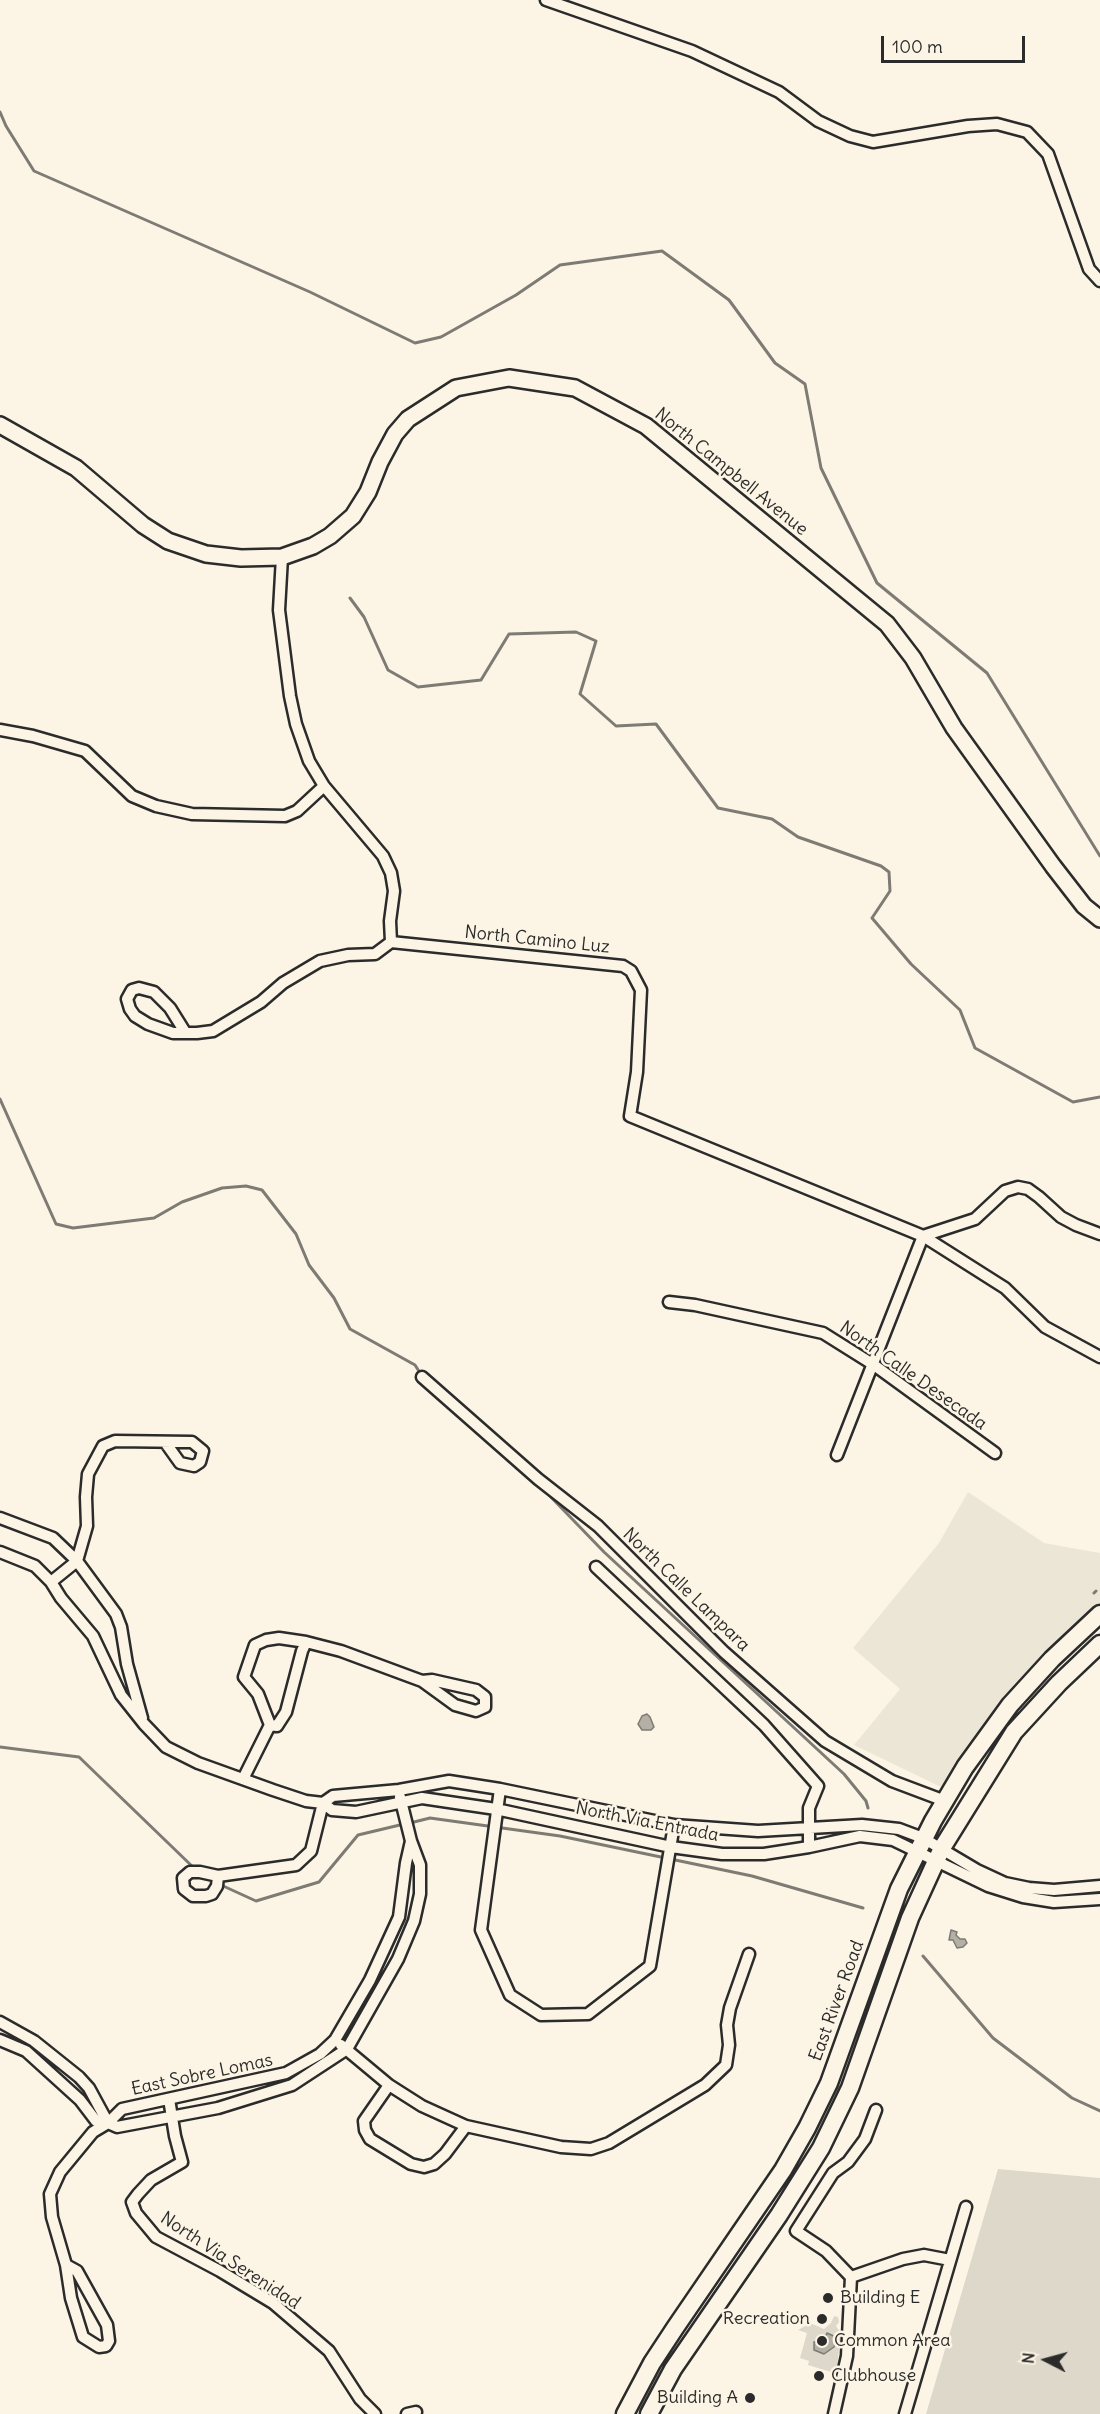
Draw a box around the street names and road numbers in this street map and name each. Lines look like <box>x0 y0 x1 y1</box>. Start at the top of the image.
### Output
street label: North Campbell Avenue <box>650 404 812 540</box>
street label: North Camino Luz <box>463 922 611 958</box>
street label: North Calle Desecada <box>835 1317 991 1435</box>
street label: North Calle Lampara <box>618 1524 754 1656</box>
street label: North Via Entrada <box>574 1798 720 1846</box>
street label: East River Road <box>805 1938 869 2064</box>
street label: East Sobre Lomas <box>129 2049 275 2101</box>
street label: North Via Serenidad <box>156 2208 304 2314</box>

